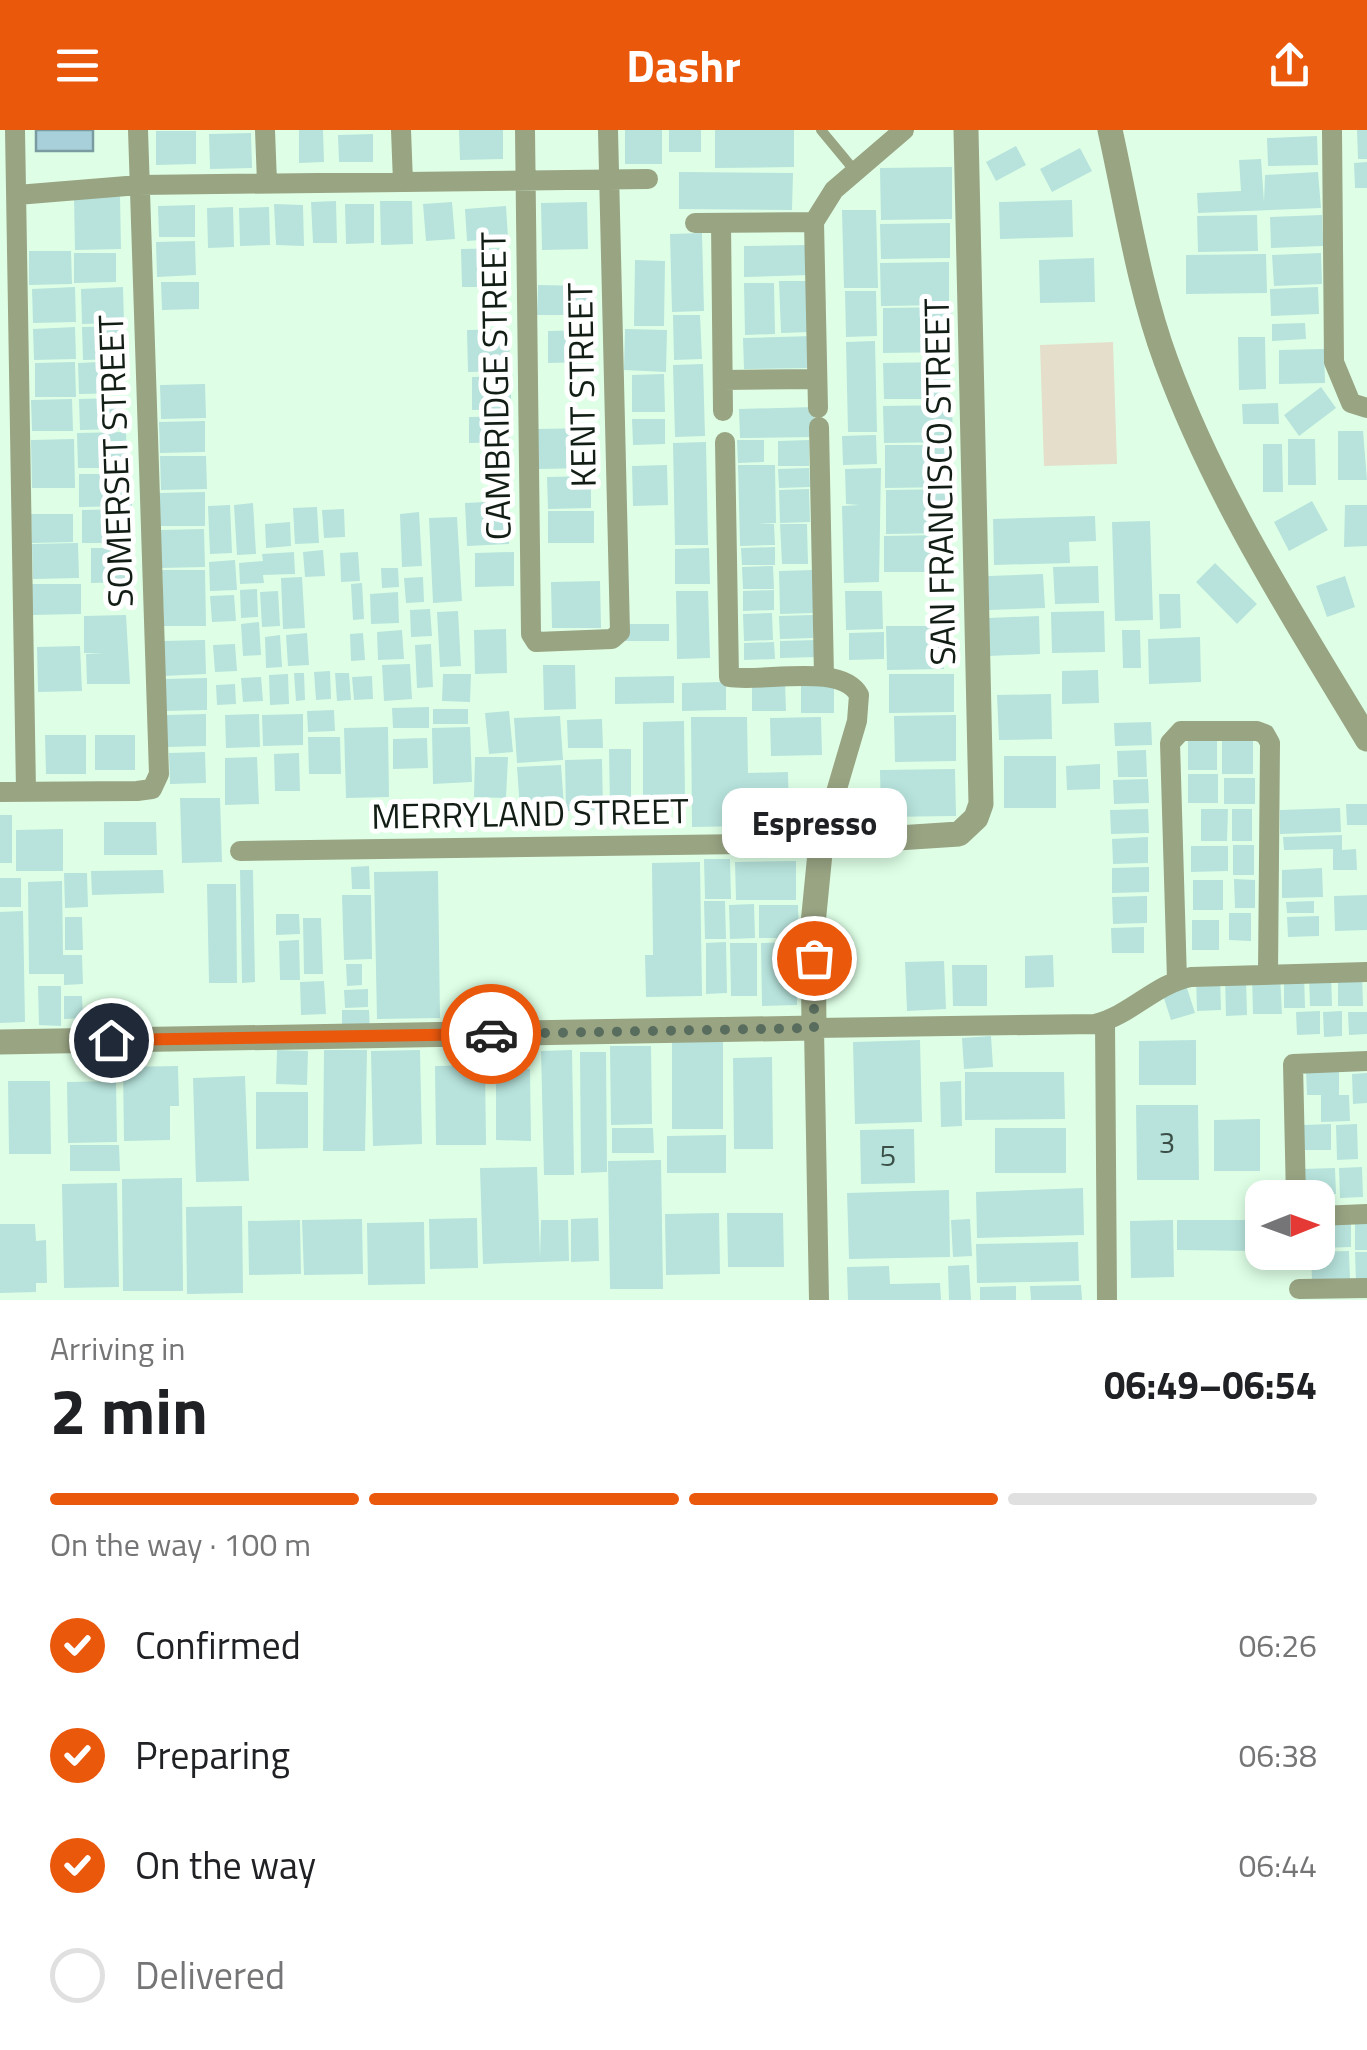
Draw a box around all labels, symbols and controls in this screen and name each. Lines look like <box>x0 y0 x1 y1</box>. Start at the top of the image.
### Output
text: Dashr <box>626 31 741 99</box>
icon: menu <box>50 38 105 93</box>
icon: share <box>1262 38 1317 93</box>
street label: CAMBRIDGE STREET <box>465 231 525 541</box>
street label: KENT STREET <box>552 282 610 488</box>
street label: SAN FRANCISCO STREET <box>909 298 969 666</box>
street label: SOMERSET STREET <box>83 314 147 608</box>
street label: MERRYLAND STREET <box>371 783 689 843</box>
callout: Espresso <box>722 788 906 858</box>
text: Espresso <box>752 799 877 847</box>
pin <box>772 916 857 1001</box>
icon: bag <box>787 931 842 986</box>
courier <box>441 984 541 1084</box>
pin <box>69 998 154 1083</box>
icon: car <box>464 1007 519 1062</box>
icon: home <box>84 1013 139 1068</box>
house number: 3 <box>1159 1119 1175 1165</box>
house number: 5 <box>880 1132 896 1178</box>
north arrow <box>1245 1180 1335 1270</box>
map controls <box>1245 1180 1335 1270</box>
text: Arriving in <box>50 1324 186 1372</box>
text: 06:49–06:54 <box>1104 1356 1317 1414</box>
text: 2 min <box>50 1360 208 1459</box>
text: On the way · 100 m <box>50 1520 311 1568</box>
text: Confirmed <box>135 1616 301 1674</box>
icon: check <box>50 1618 105 1673</box>
text: 06:26 <box>1238 1621 1317 1669</box>
text: Preparing <box>135 1726 290 1784</box>
icon: check <box>50 1728 105 1783</box>
text: 06:38 <box>1238 1731 1317 1779</box>
text: On the way <box>135 1836 316 1894</box>
icon: check <box>50 1838 105 1893</box>
text: 06:44 <box>1238 1841 1317 1889</box>
text: Delivered <box>135 1946 285 2004</box>

